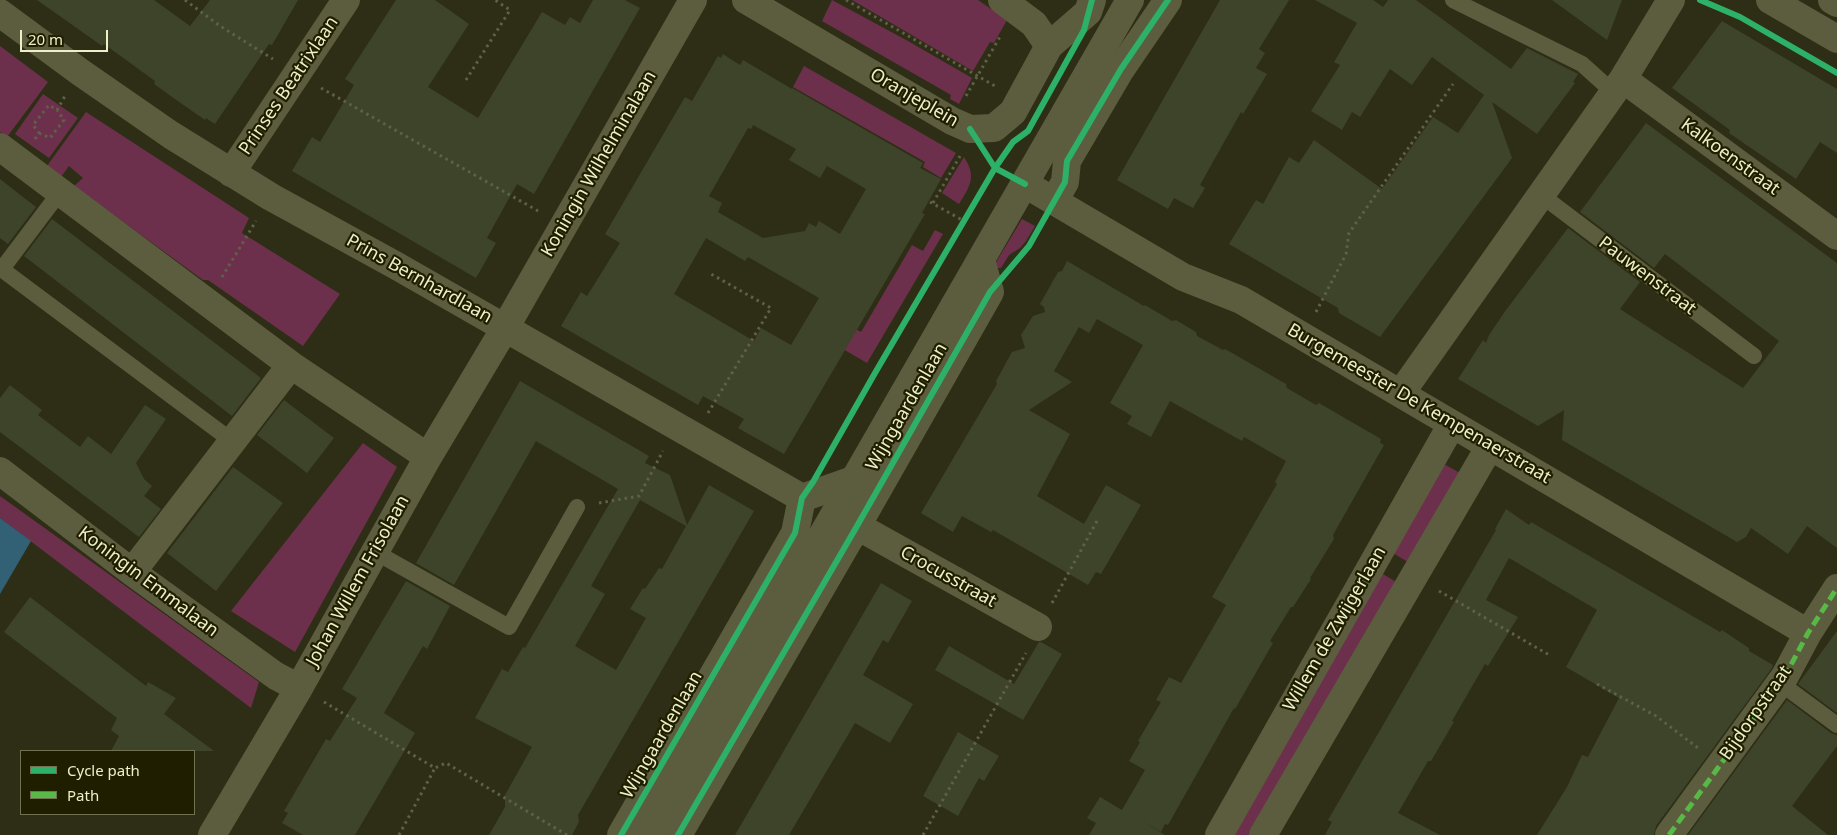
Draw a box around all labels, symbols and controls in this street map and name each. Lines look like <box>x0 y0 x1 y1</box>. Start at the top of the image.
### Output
street label: Prinses Beatrixlaan <box>235 13 343 159</box>
scale bar <box>22 20 110 52</box>
text: 20 m <box>28 29 63 49</box>
street label: Oranjeplein <box>866 64 962 132</box>
street label: Koningin Wilhelminalaan <box>537 67 661 261</box>
street label: Kalkoenstraat <box>1677 114 1783 200</box>
street label: Prins Bernhardlaan <box>342 230 496 328</box>
street label: Pauwenstraat <box>1594 232 1700 320</box>
street label: Burgemeester De Kempenaerstraat <box>1283 319 1555 489</box>
street label: Wijngaardenlaan <box>862 339 952 475</box>
street label: Johan Willem Frisolaan <box>302 492 414 670</box>
street label: Koningin Emmalaan <box>74 522 222 642</box>
street label: Crocusstraat <box>896 542 1000 612</box>
street label: Willem de Zwijgerlaan <box>1279 543 1391 715</box>
street label: Bijdorpstraat <box>1716 662 1796 764</box>
street label: Wijngaardenlaan <box>617 667 707 803</box>
legend <box>20 750 195 815</box>
text: Cycle path <box>67 760 140 780</box>
text: Path <box>67 785 99 805</box>

